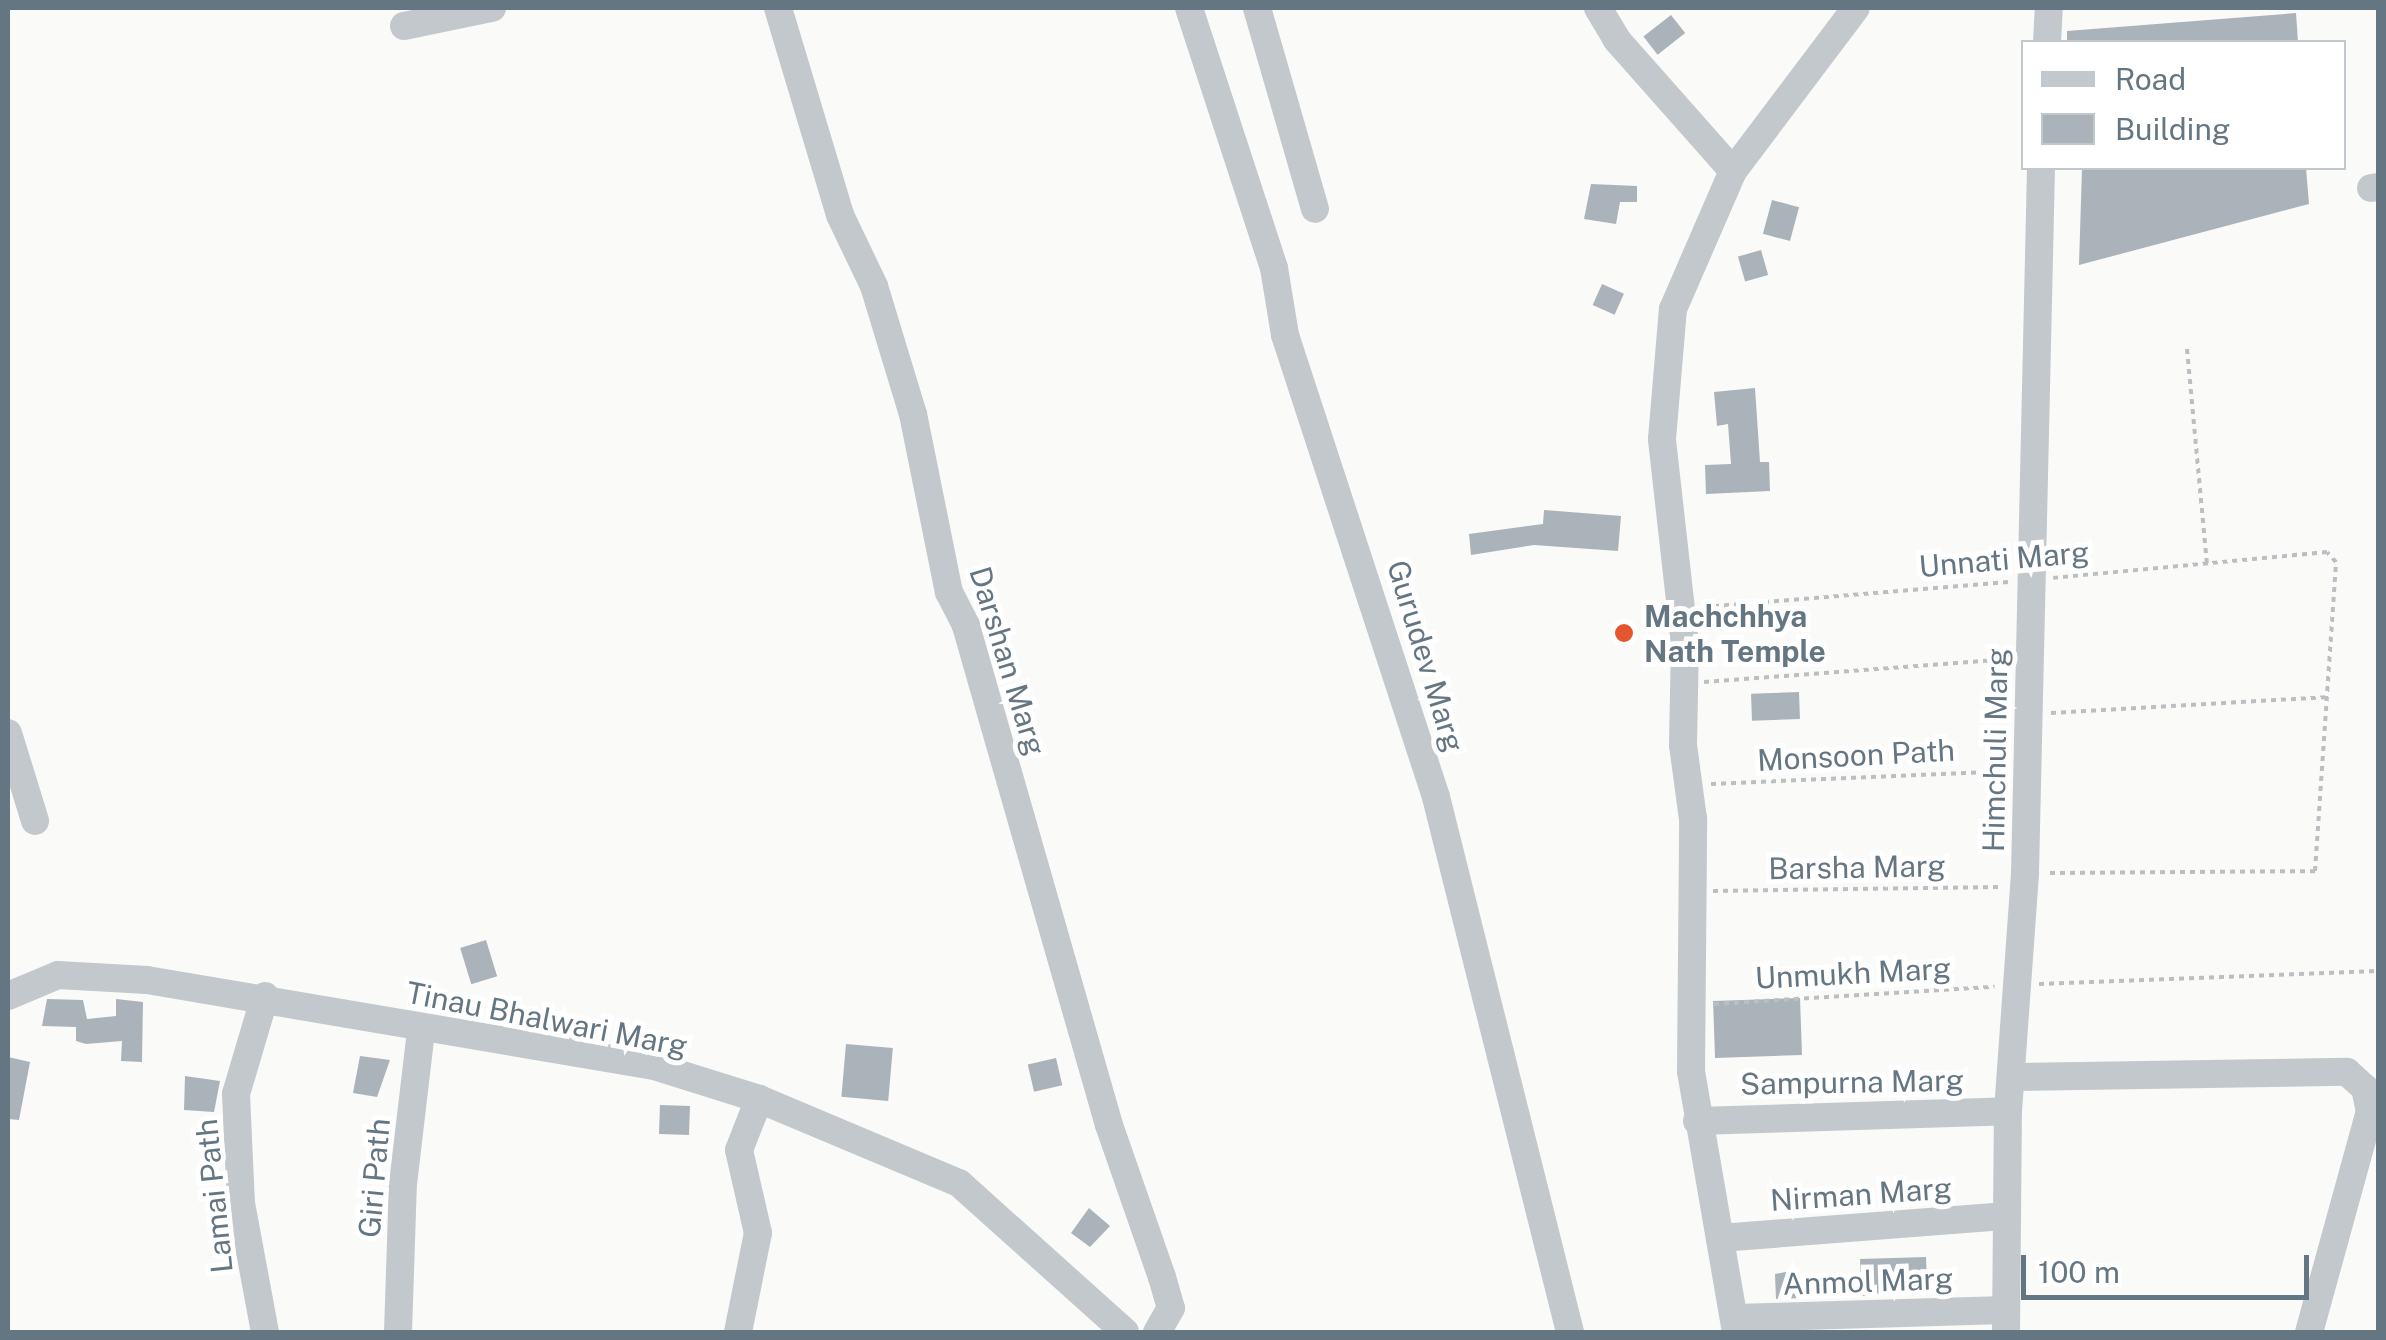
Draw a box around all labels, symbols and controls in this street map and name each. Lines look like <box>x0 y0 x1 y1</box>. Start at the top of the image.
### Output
legend <box>2021 40 2346 170</box>
text: Road <box>2115 61 2186 97</box>
text: Building <box>2115 111 2230 147</box>
street label: Unnati Marg <box>1917 534 2091 584</box>
street label: Gurudev Marg <box>1380 556 1472 756</box>
street label: Darshan Marg <box>962 562 1054 760</box>
place label: Machchhya Nath Temple <box>1644 598 1826 668</box>
marker: Machchhya Nath Temple <box>1613 622 1635 644</box>
street label: Himchuli Marg <box>1975 648 2015 852</box>
street label: Monsoon Path <box>1756 732 1956 778</box>
street label: Barsha Marg <box>1768 847 1946 887</box>
street label: Unmukh Marg <box>1754 950 1952 996</box>
street label: Tinau Bhalwari Marg <box>403 974 691 1064</box>
street label: Sampurna Marg <box>1740 1062 1964 1102</box>
street label: Lamai Path <box>188 1117 240 1275</box>
street label: Giri Path <box>351 1117 397 1239</box>
street label: Nirman Marg <box>1769 1170 1953 1218</box>
scale bar <box>2026 1235 2314 1297</box>
text: 100 m <box>2038 1254 2120 1290</box>
street label: Anmol Marg <box>1782 1260 1954 1302</box>

